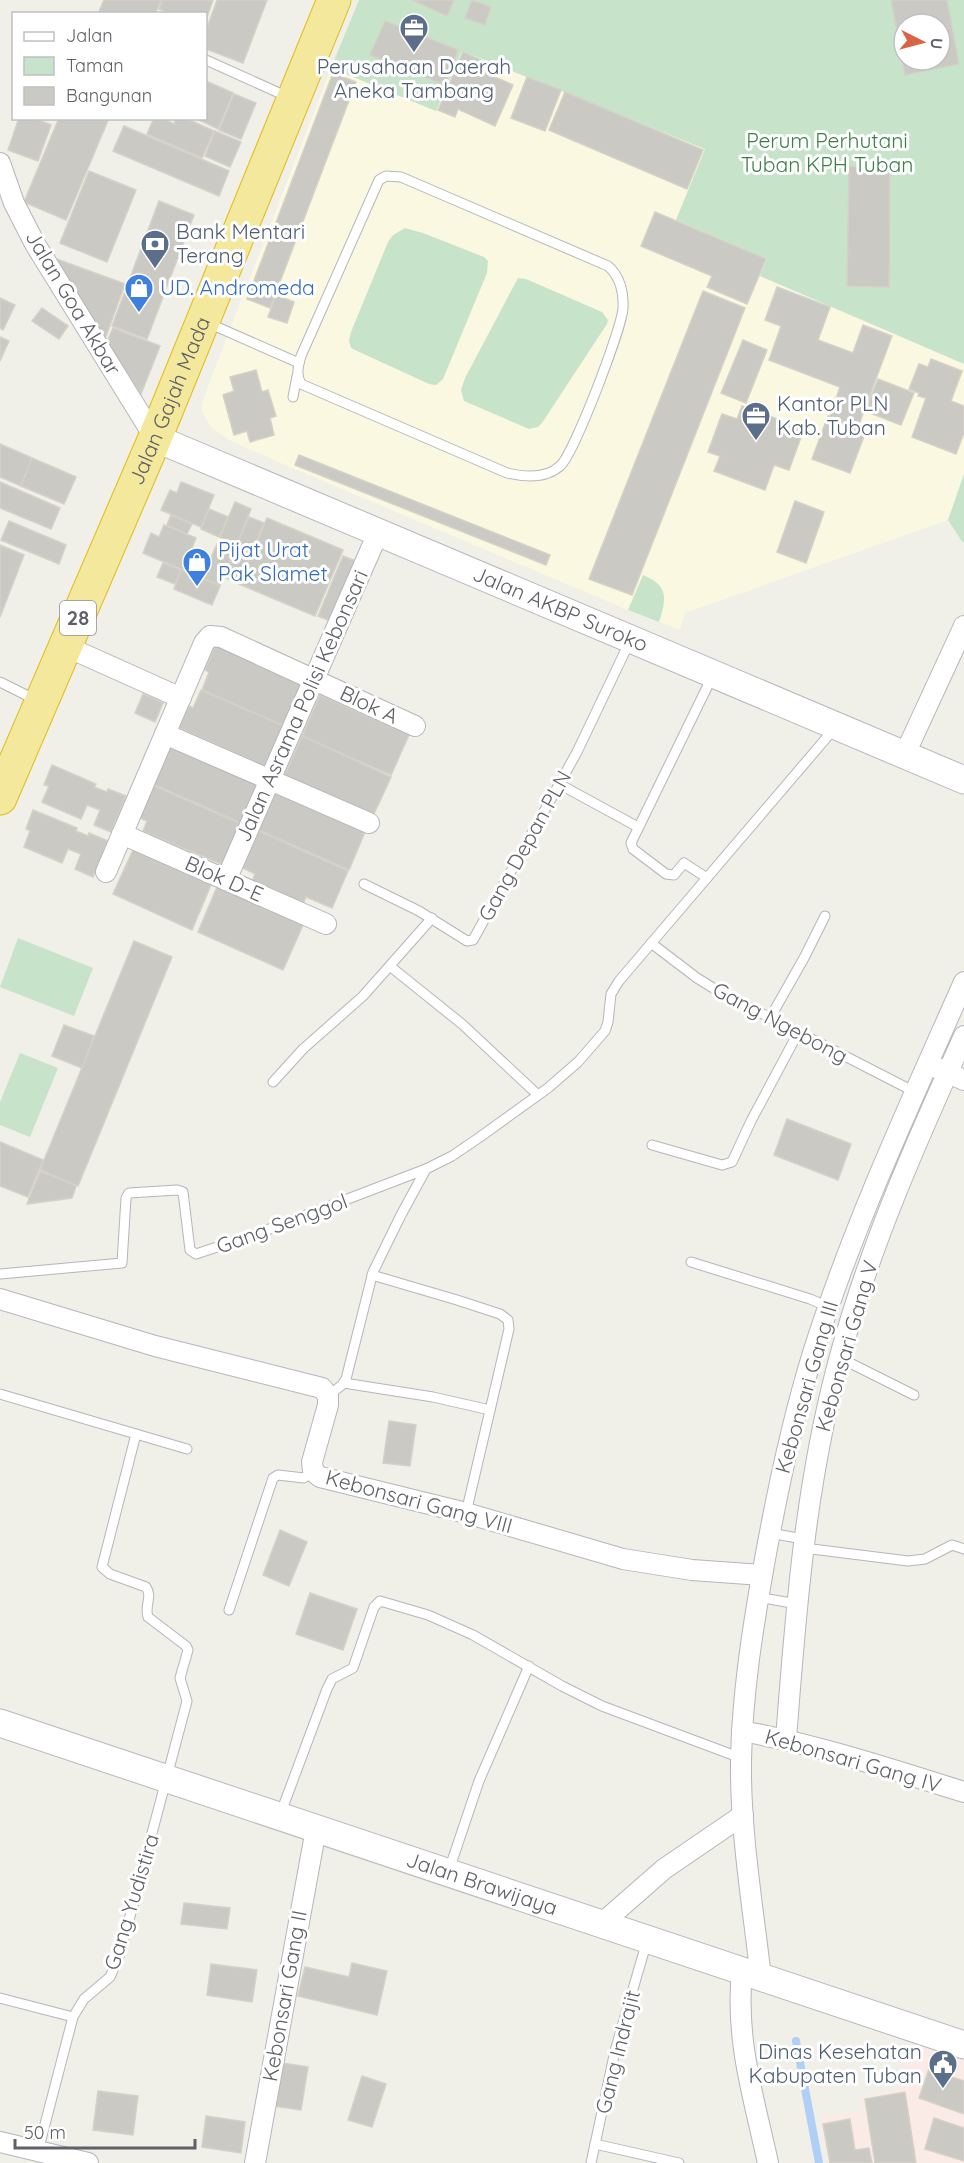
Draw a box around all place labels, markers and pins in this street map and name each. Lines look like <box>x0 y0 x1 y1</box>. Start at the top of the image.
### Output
office icon: Perusahaan Daerah Aneka Tambang <box>398 12 430 54</box>
place label: Perusahaan Daerah Aneka Tambang <box>317 53 511 103</box>
place label: Bank Mentari Terang <box>176 218 305 268</box>
bank icon: Bank Mentari Terang <box>139 228 171 270</box>
shop icon: UD. Andromeda <box>123 272 155 314</box>
place label: UD. Andromeda <box>160 274 315 300</box>
place label: Kantor PLN Kab. Tuban <box>777 390 889 440</box>
office icon: Kantor PLN Kab. Tuban <box>740 400 772 442</box>
place label: Pijat Urat Pak Slamet <box>218 536 328 586</box>
shop icon: Pijat Urat Pak Slamet <box>181 546 213 588</box>
place label: Dinas Kesehatan Kabupaten Tuban <box>749 2038 922 2088</box>
public building icon: Dinas Kesehatan Kabupaten Tuban <box>927 2048 959 2090</box>

